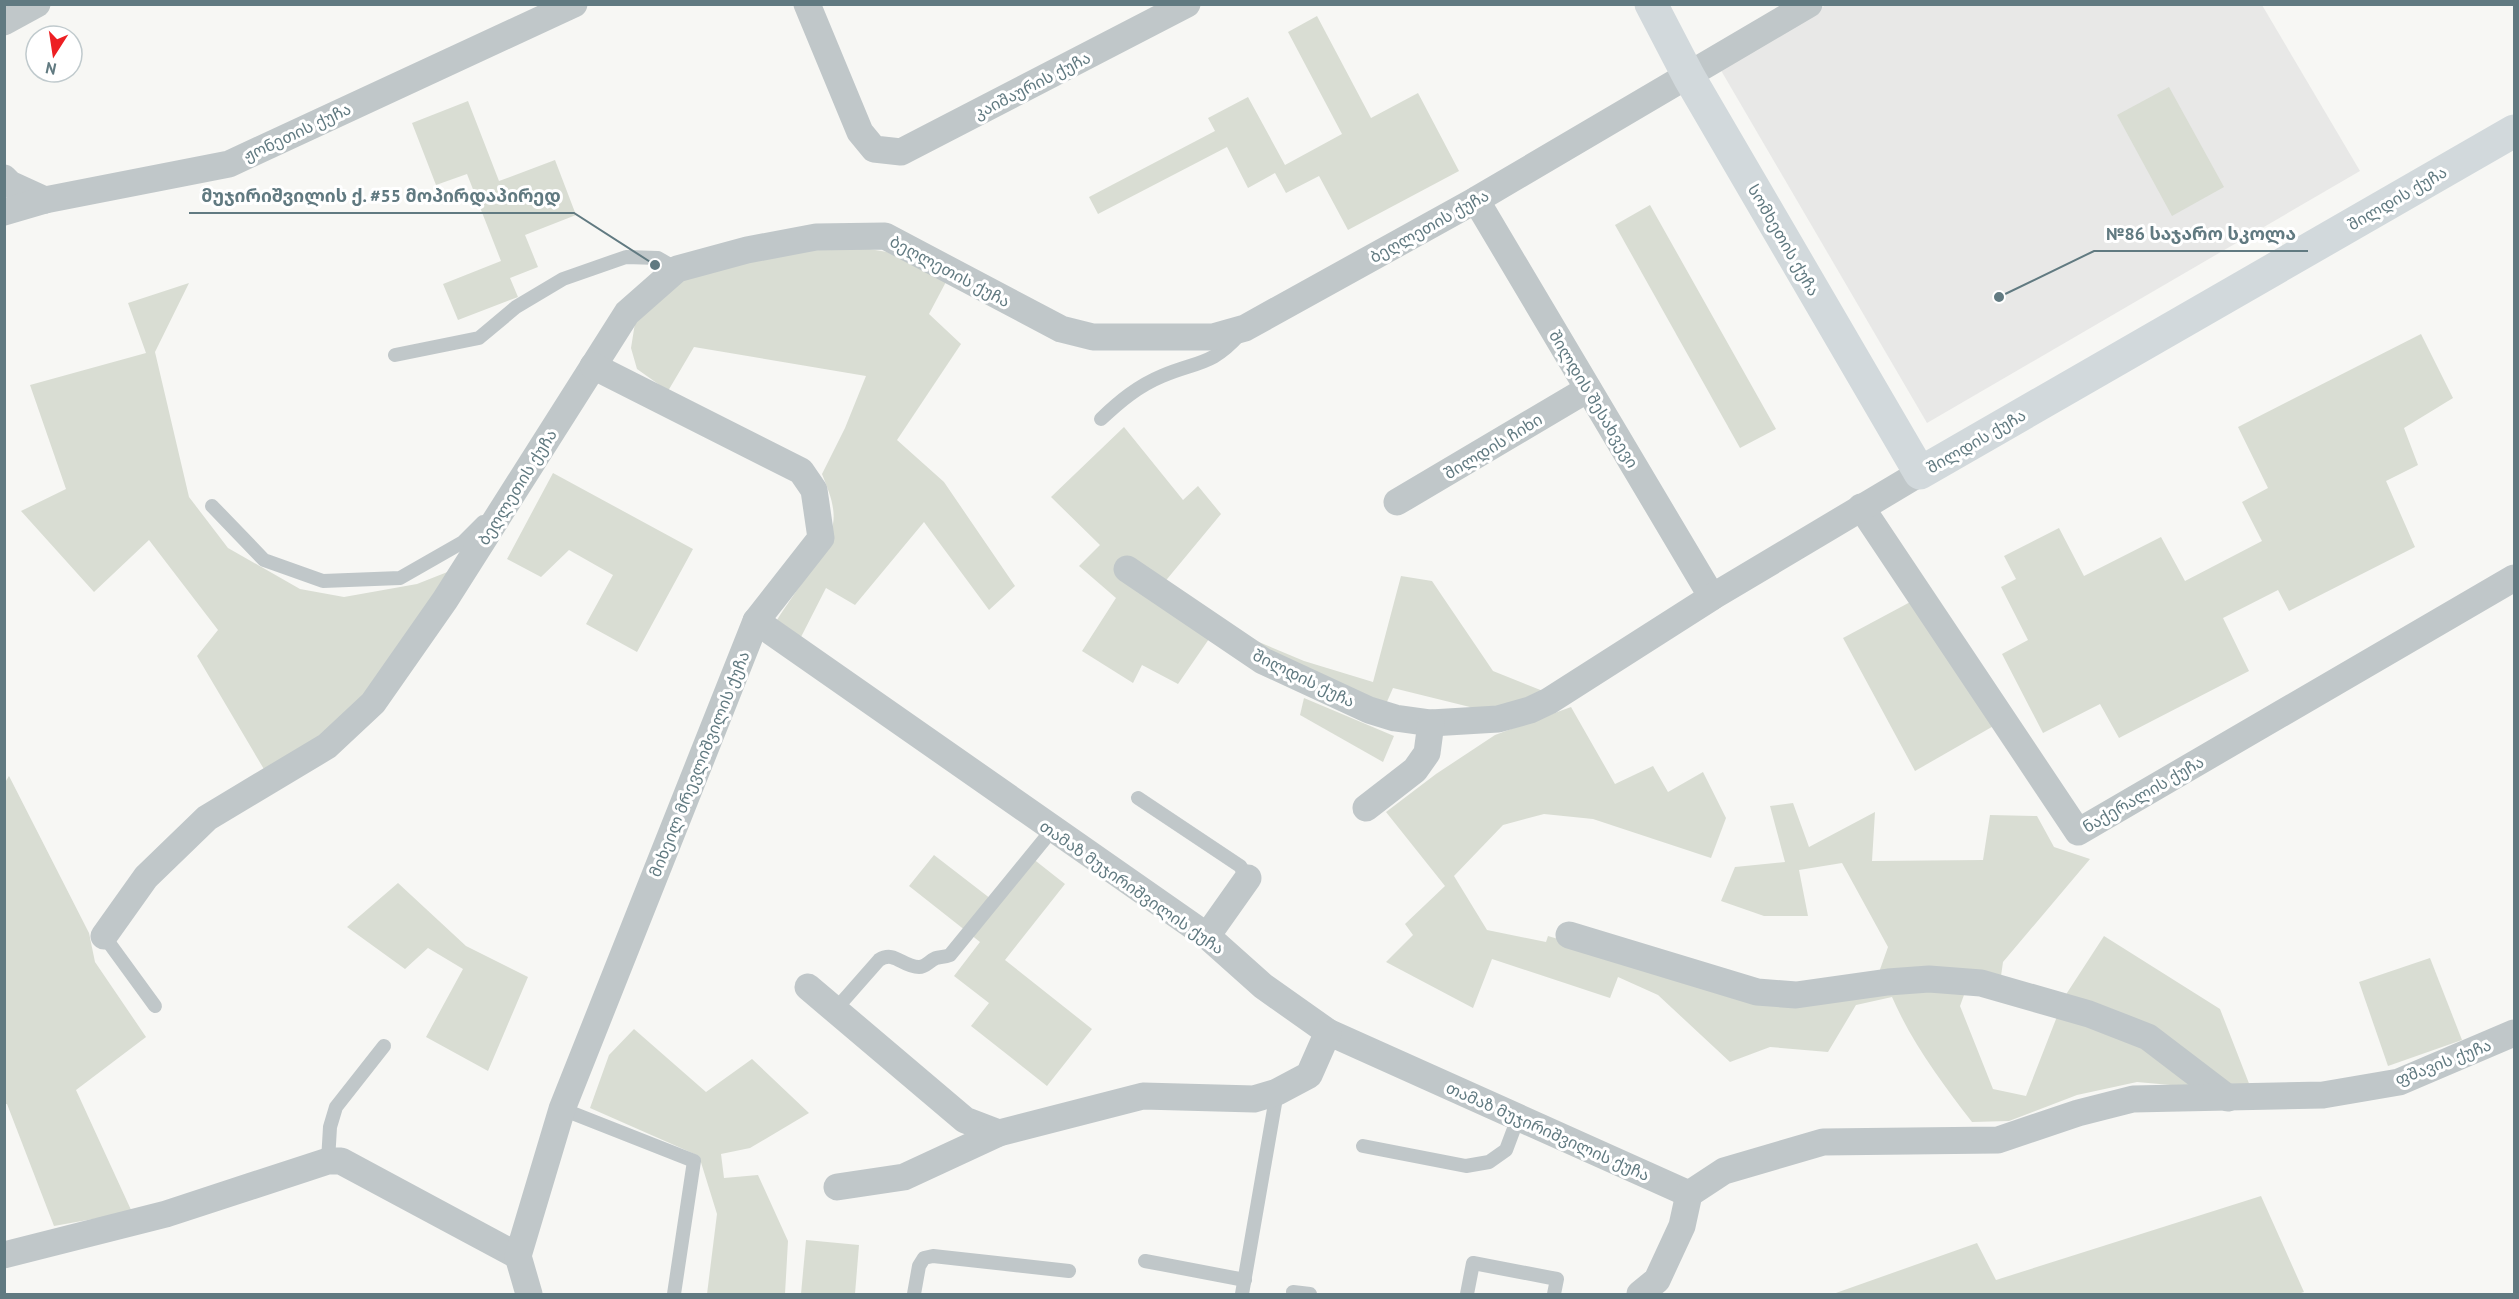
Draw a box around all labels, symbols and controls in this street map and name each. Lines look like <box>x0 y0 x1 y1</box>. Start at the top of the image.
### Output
north arrow <box>24 24 84 84</box>
street label: კაიშაურის ქუჩა <box>970 47 1094 123</box>
text: N <box>44 58 58 80</box>
street label: ჟონეთის ქუჩა <box>240 98 354 166</box>
street label: შილდის ქუჩა <box>2344 162 2451 235</box>
callout: მუჯირიშვილის ქ. #55 მოპირდაპირედ <box>189 177 574 213</box>
street label: სომხეთის ქუჩა <box>1744 181 1824 299</box>
text: მუჯირიშვილის ქ. #55 მოპირდაპირედ <box>201 184 561 207</box>
street label: ბეღლეთის ქუჩა <box>1366 185 1493 268</box>
callout: №86 საჯარო სკოლა <box>2094 215 2308 251</box>
text: №86 საჯარო სკოლა <box>2106 222 2296 245</box>
street label: ბეღლეთის ქუჩა <box>886 231 1013 312</box>
street label: შილდის შესახვევი <box>1544 327 1643 472</box>
street label: შილდის ქუჩა <box>1923 405 2030 478</box>
street label: შილდის ჩიხი <box>1440 409 1546 484</box>
street label: ბეღლეთის ქუჩა <box>473 425 562 549</box>
street label: შილდის ქუჩა <box>1249 645 1358 712</box>
street label: მიხეილ მრევლიშვილის ქუჩა <box>644 648 754 880</box>
street label: ნაქერალის ქუჩა <box>2079 751 2208 838</box>
street label: თამაზ მუჯირიშვილის ქუჩა <box>1035 816 1228 959</box>
street label: ფშავის ქუჩა <box>2392 1034 2494 1090</box>
street label: თამაზ მუჯირიშვილის ქუჩა <box>1443 1077 1653 1186</box>

